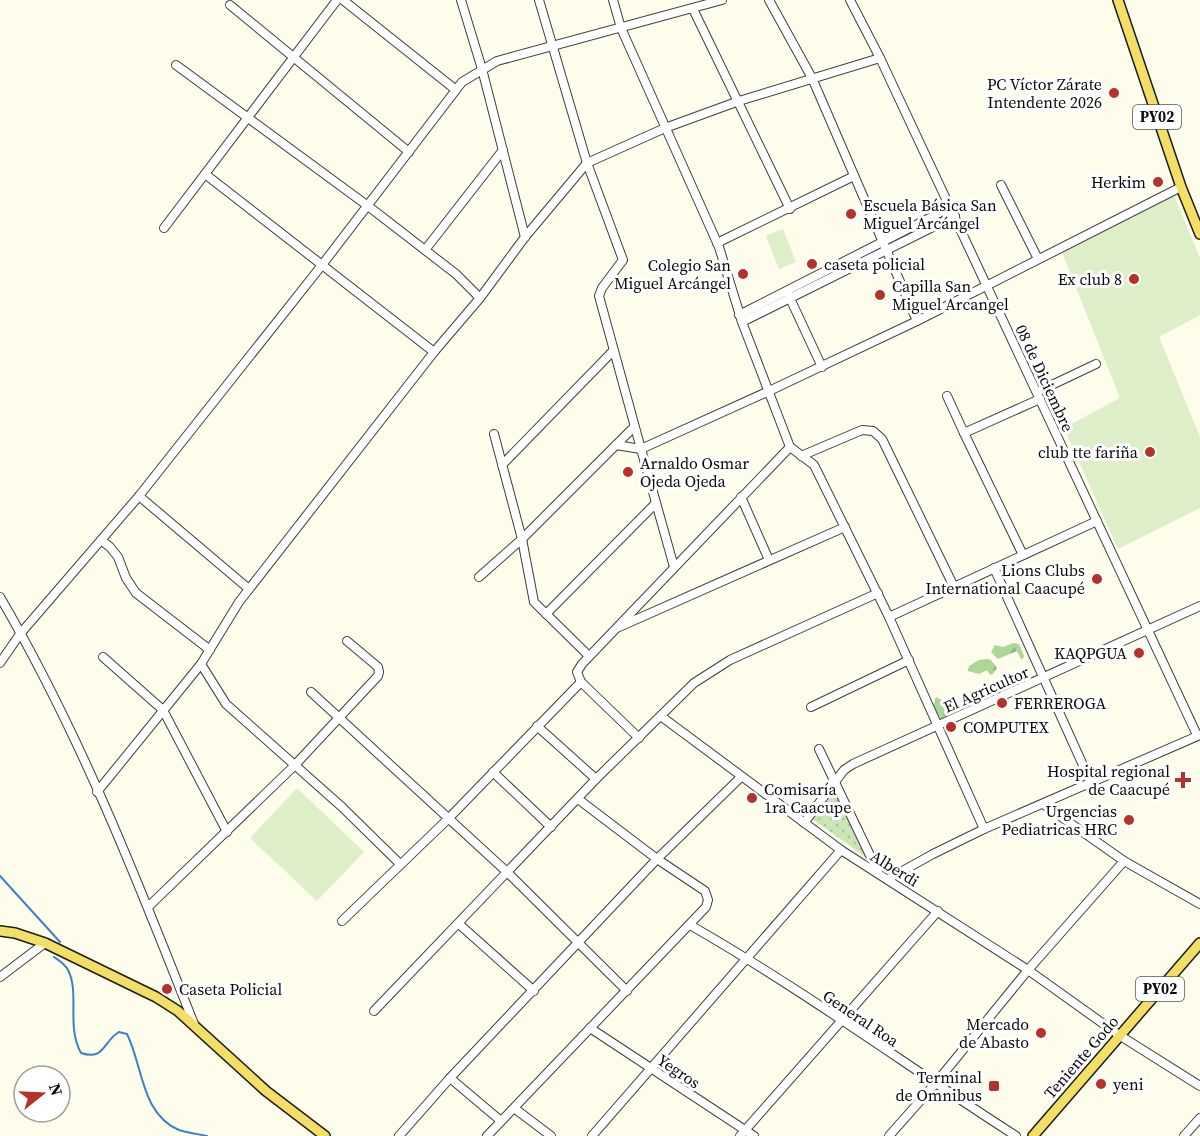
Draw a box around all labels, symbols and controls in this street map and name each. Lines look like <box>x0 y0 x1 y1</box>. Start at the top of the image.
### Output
place label: PC Víctor Zárate Intendente 2026 <box>987 73 1102 113</box>
marker: PC Víctor Zárate Intendente 2026 <box>1107 86 1121 100</box>
road number: PY02 <box>1133 105 1181 129</box>
place label: Herkim <box>1091 171 1146 193</box>
marker: Herkim <box>1151 175 1165 189</box>
place label: Escuela Básica San Miguel Arcángel <box>863 194 997 234</box>
marker: Escuela Básica San Miguel Arcángel <box>844 207 858 221</box>
place label: caseta policial <box>824 253 925 275</box>
place label: Colegio San Miguel Arcángel <box>614 254 731 294</box>
marker: caseta policial <box>805 257 819 271</box>
marker: Colegio San Miguel Arcángel <box>736 267 750 281</box>
place label: Ex club 8 <box>1058 268 1122 290</box>
marker: Ex club 8 <box>1127 272 1141 286</box>
place label: Capilla San Miguel Arcangel <box>892 275 1009 315</box>
marker: Capilla San Miguel Arcangel <box>873 288 887 302</box>
street label: 08 de Diciembre <box>1011 321 1079 435</box>
place label: club tte fariña <box>1038 441 1139 463</box>
marker: club tte fariña <box>1143 445 1157 459</box>
place label: Arnaldo Osmar Ojeda Ojeda <box>640 452 749 492</box>
marker: Arnaldo Osmar Ojeda Ojeda <box>621 465 635 479</box>
place label: Lions Clubs International Caacupé <box>926 559 1085 599</box>
marker: Lions Clubs International Caacupé <box>1090 572 1104 586</box>
place label: KAQPGUA <box>1054 642 1127 664</box>
marker: KAQPGUA <box>1132 646 1146 660</box>
street label: El Agricultor <box>940 660 1032 718</box>
place label: FERREROGA <box>1014 692 1107 714</box>
marker: FERREROGA <box>995 696 1009 710</box>
place label: COMPUTEX <box>963 716 1049 738</box>
marker: COMPUTEX <box>944 720 958 734</box>
place label: Hospital regional de Caacupé <box>1047 760 1170 800</box>
marker: Hospital regional de Caacupé <box>1174 771 1192 789</box>
place label: Comisaría 1ra Caacupe <box>764 778 851 818</box>
marker: Comisaría 1ra Caacupe <box>745 791 759 805</box>
place label: Urgencias Pediatricas HRC <box>1002 800 1117 840</box>
marker: Urgencias Pediatricas HRC <box>1122 813 1136 827</box>
street label: Alberdi <box>867 845 924 892</box>
road number: PY02 <box>1136 977 1184 1001</box>
place label: Caseta Policial <box>179 978 282 1000</box>
marker: Caseta Policial <box>160 982 174 996</box>
street label: General Roa <box>819 984 904 1052</box>
street label: Teniente Godo <box>1039 1011 1123 1103</box>
place label: Mercado de Abasto <box>959 1013 1029 1053</box>
marker: Mercado de Abasto <box>1034 1026 1048 1040</box>
street label: Yegros <box>653 1049 705 1093</box>
north arrow <box>12 1064 72 1124</box>
place label: Terminal de Omnibus <box>896 1066 982 1106</box>
place label: yeni <box>1113 1073 1144 1095</box>
marker: yeni <box>1094 1077 1108 1091</box>
marker: Terminal de Omnibus <box>987 1079 1001 1093</box>
text: N <box>44 1080 69 1099</box>

